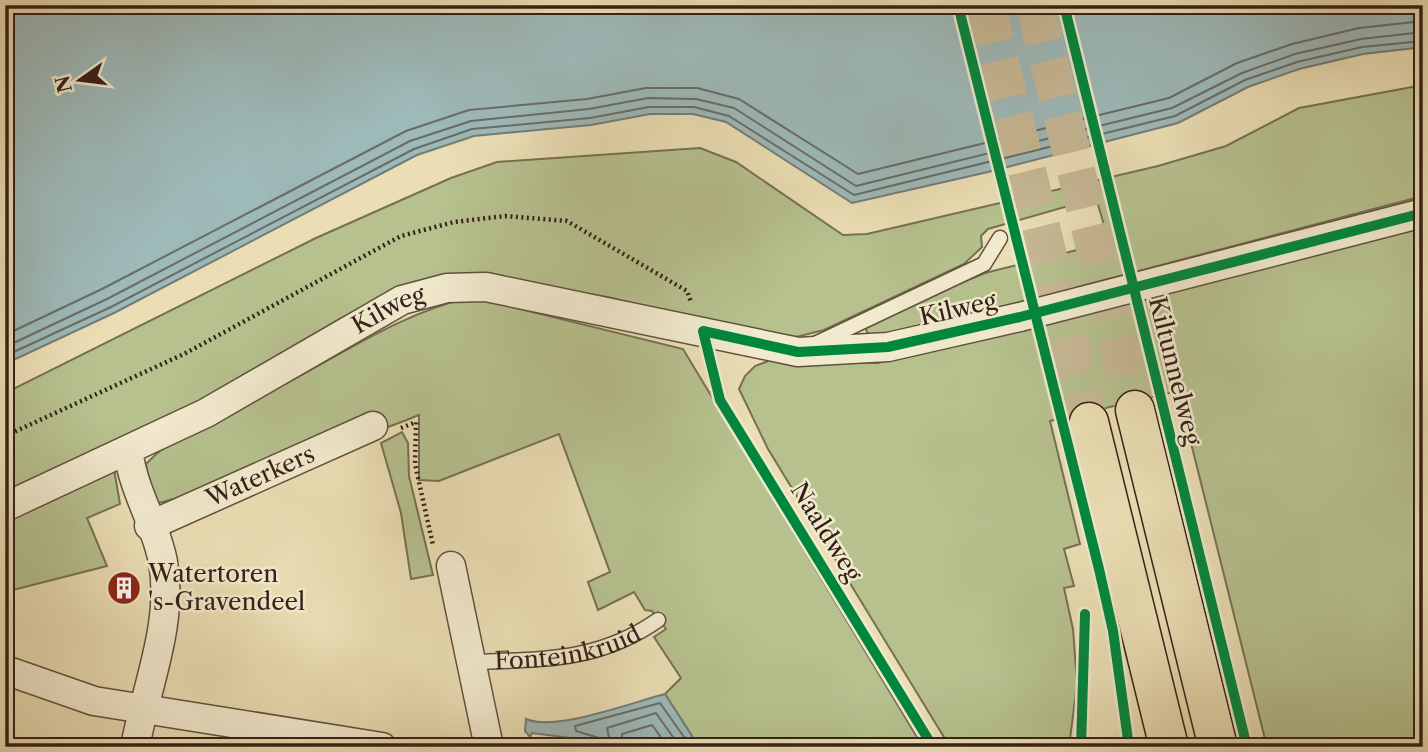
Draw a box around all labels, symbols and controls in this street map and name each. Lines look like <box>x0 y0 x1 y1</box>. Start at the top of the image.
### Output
north arrow <box>46 46 116 116</box>
text: N <box>51 73 77 95</box>
street label: Kilweg <box>347 280 428 340</box>
street label: Kilweg <box>917 286 1000 331</box>
street label: Kiltunnelweg <box>1143 294 1208 448</box>
street label: Waterkers <box>200 439 319 513</box>
street label: Naaldweg <box>785 477 868 587</box>
place label: Watertoren 's-Gravendeel <box>147 559 305 616</box>
building icon: Watertoren 's-Gravendeel <box>105 569 143 607</box>
street label: Fonteinkruid <box>494 618 646 675</box>

